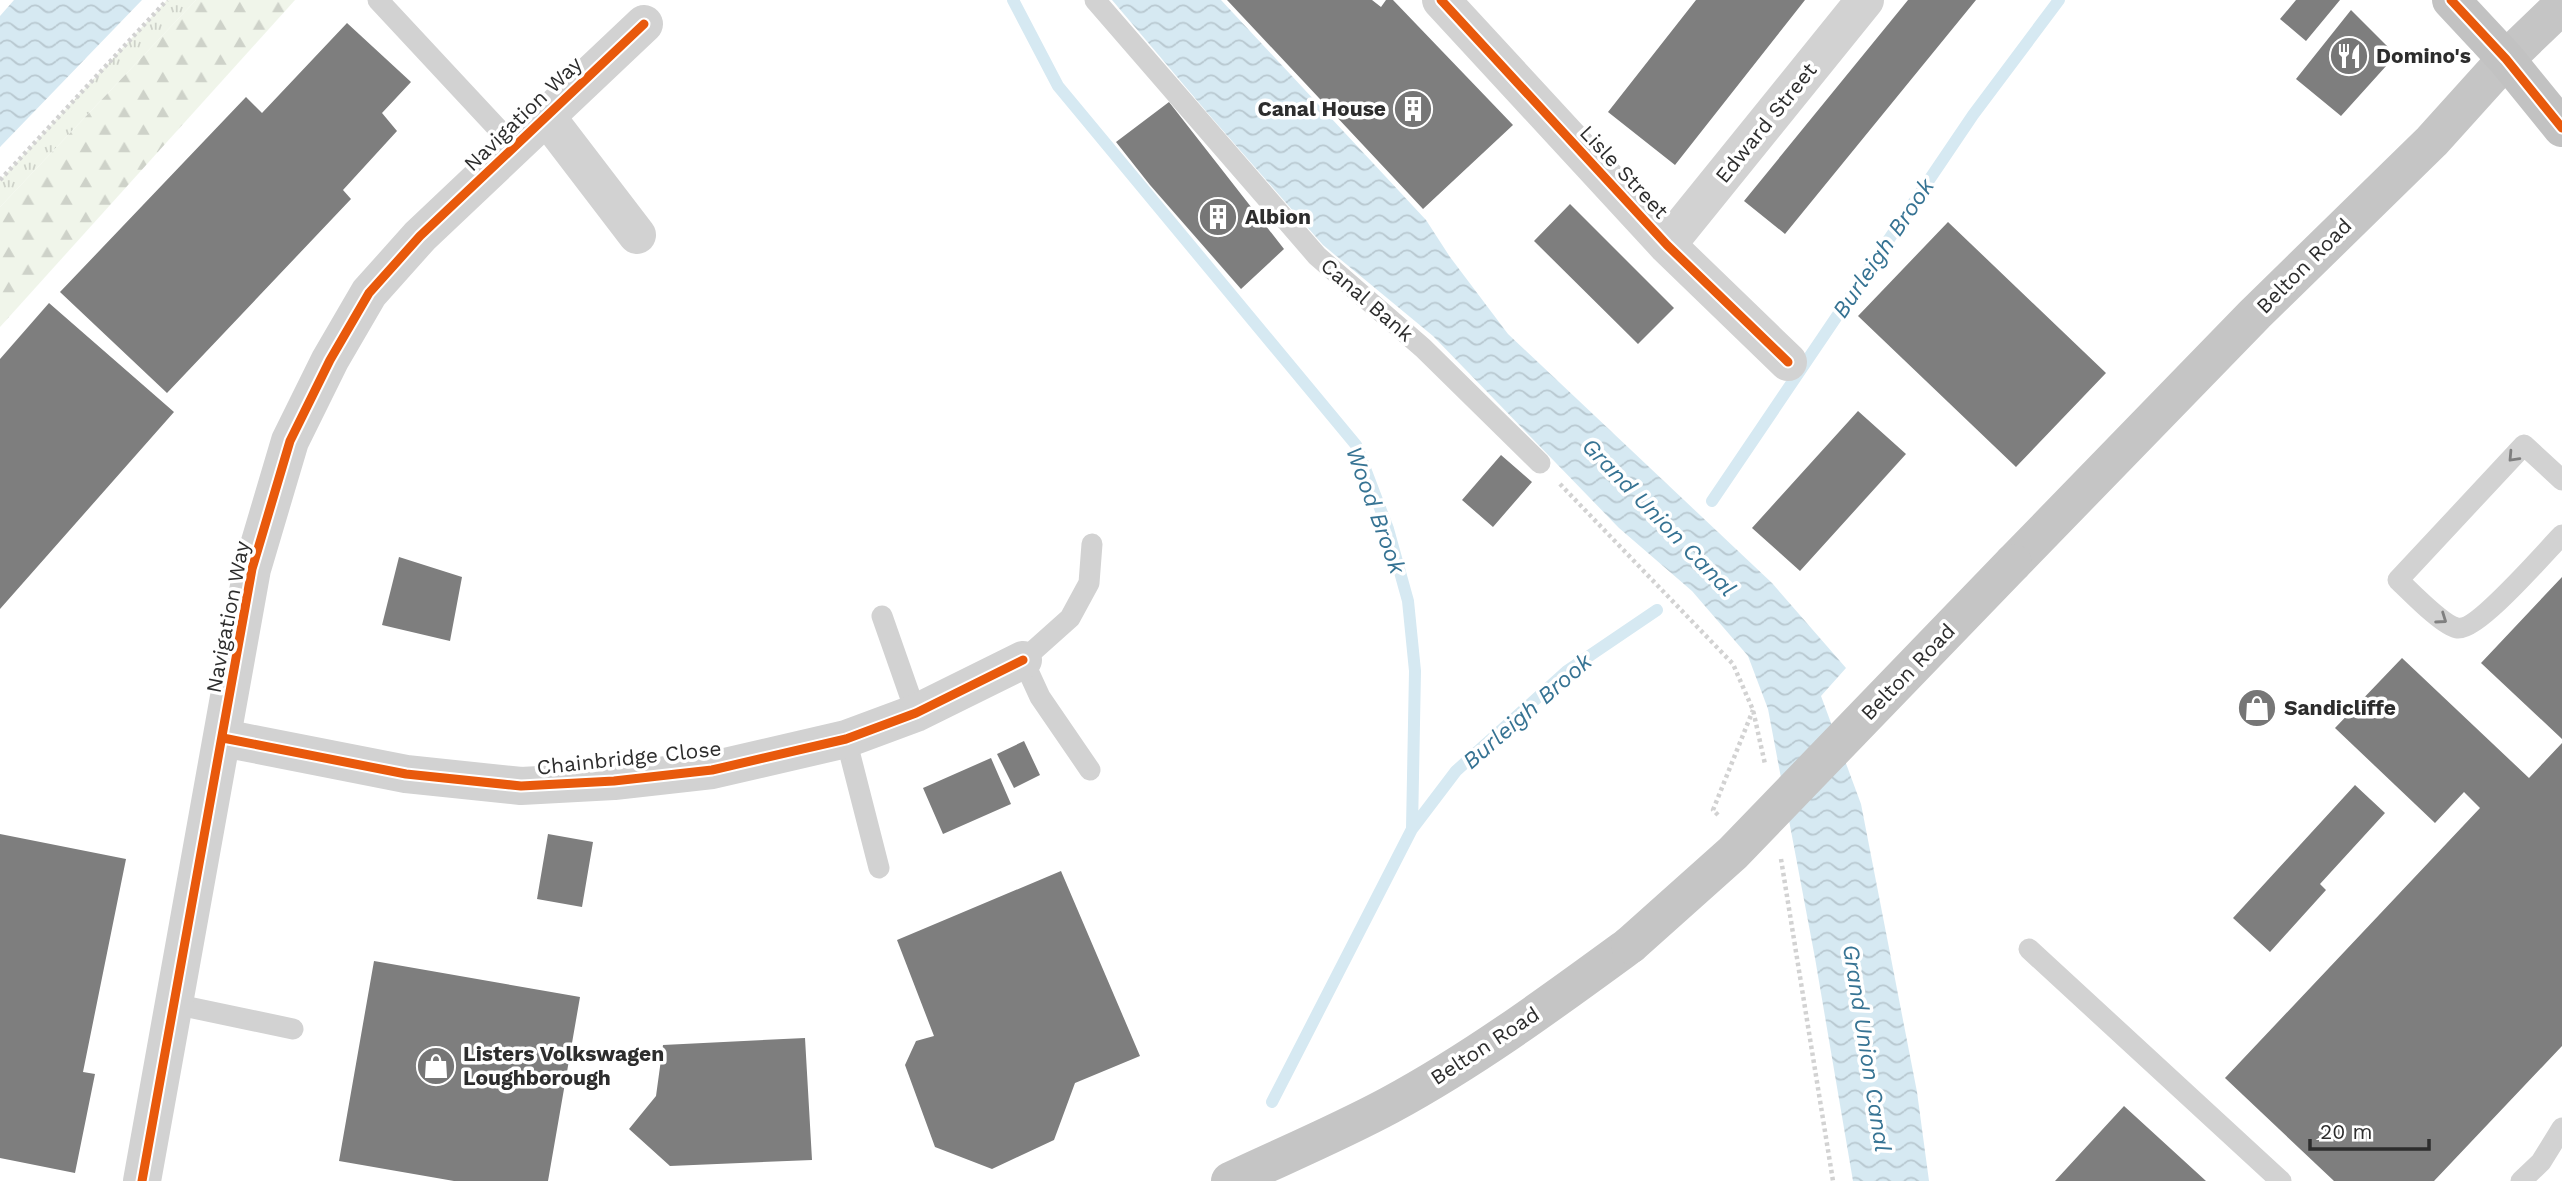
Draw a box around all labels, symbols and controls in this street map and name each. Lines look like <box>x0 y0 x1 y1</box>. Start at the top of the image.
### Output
restaurant icon: Domino's <box>2328 35 2370 77</box>
place label: Domino's <box>2376 43 2471 68</box>
street label: Navigation Way <box>459 51 587 176</box>
street label: Edward Street <box>1710 57 1822 188</box>
building icon: Canal House <box>1392 88 1434 130</box>
place label: Canal House <box>1257 96 1386 121</box>
street label: Lisle Street <box>1575 120 1674 224</box>
water label: Burleigh Brook <box>1827 172 1941 323</box>
building icon: Albion <box>1197 196 1239 238</box>
place label: Albion <box>1245 204 1311 229</box>
street label: Belton Road <box>2251 213 2357 319</box>
street label: Canal Bank <box>1316 253 1419 347</box>
water label: Grand Union Canal <box>1576 433 1741 602</box>
water label: Wood Brook <box>1340 443 1412 579</box>
one-way arrow <box>2508 449 2521 462</box>
street label: Navigation Way <box>201 539 255 695</box>
one-way arrow <box>2434 611 2447 623</box>
street label: Belton Road <box>1855 618 1960 725</box>
water label: Burleigh Brook <box>1457 647 1599 775</box>
shop icon: Sandicliffe <box>2236 687 2278 729</box>
place label: Sandicliffe <box>2284 695 2396 720</box>
street label: Chainbridge Close <box>535 735 722 780</box>
water label: Grand Union Canal <box>1837 942 1896 1154</box>
street label: Belton Road <box>1426 1001 1544 1090</box>
place label: Listers Volkswagen Loughborough <box>463 1041 664 1090</box>
shop icon: Listers Volkswagen Loughborough <box>415 1045 457 1087</box>
scale bar <box>2310 1108 2429 1152</box>
text: 20 m <box>2320 1119 2372 1144</box>

